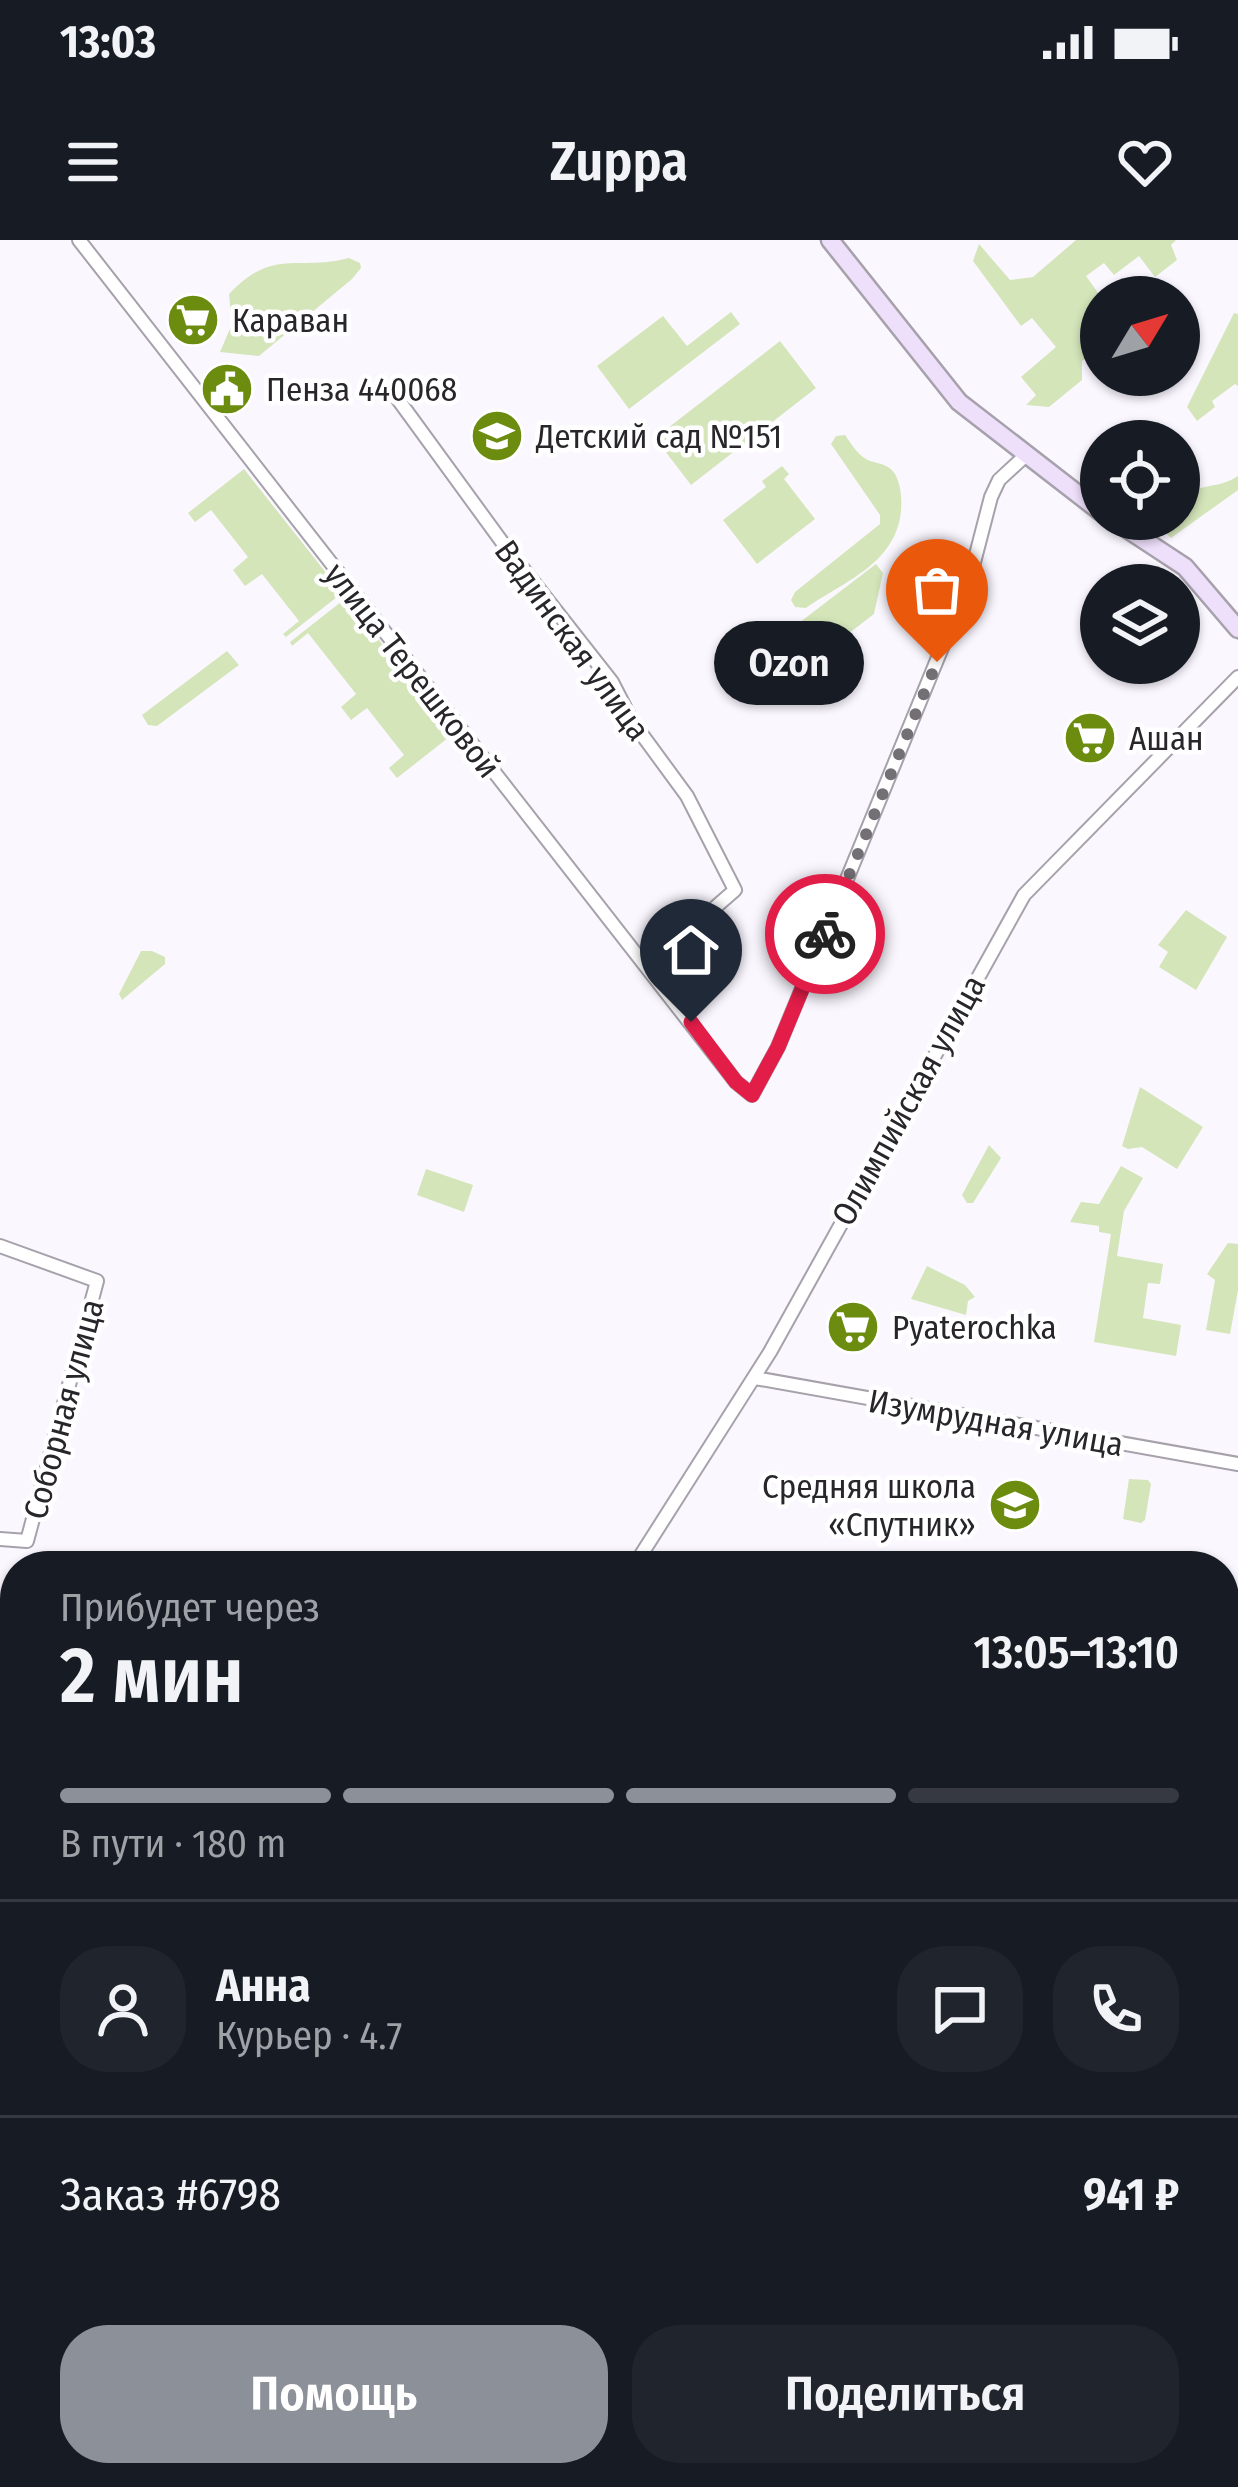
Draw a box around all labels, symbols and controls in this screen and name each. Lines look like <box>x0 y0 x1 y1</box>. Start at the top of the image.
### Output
text: 13:03 <box>60 15 156 69</box>
icon: menu <box>60 129 126 195</box>
icon: heart <box>1112 129 1178 195</box>
text: Zuppa <box>550 130 688 194</box>
north arrow <box>1080 276 1200 396</box>
map controls <box>1080 276 1200 684</box>
supermarket icon: Караван <box>165 292 221 348</box>
place label: Караван <box>232 301 349 341</box>
public building icon: Пенза 440068 <box>199 361 255 417</box>
place label: Пенза 440068 <box>266 370 457 410</box>
school or university icon: Детский сад №151 <box>469 408 525 464</box>
place label: Детский сад №151 <box>535 417 782 457</box>
button: locate <box>1080 420 1200 540</box>
street label: Вадинская улица <box>486 532 658 749</box>
pin <box>886 539 988 662</box>
street label: улица Терешковой <box>316 555 509 786</box>
icon: bag <box>904 557 970 623</box>
button: layers <box>1080 564 1200 684</box>
callout: Ozon <box>715 620 865 704</box>
text: Ozon <box>748 640 830 686</box>
supermarket icon: Ашан <box>1062 710 1118 766</box>
place label: Ашан <box>1129 719 1204 759</box>
courier <box>765 874 885 994</box>
pin <box>640 899 742 1022</box>
icon: bike <box>792 901 858 967</box>
icon: home <box>658 917 724 983</box>
street label: Олимпийская улица <box>823 968 994 1233</box>
street label: Соборная улица <box>15 1295 113 1524</box>
supermarket icon: Pyaterochka <box>825 1299 881 1355</box>
place label: Pyaterochka <box>892 1308 1057 1348</box>
street label: Изумрудная улица <box>865 1381 1126 1465</box>
place label: Средняя школа «Спутник» <box>762 1467 976 1545</box>
school or university icon: Средняя школа «Спутник» <box>987 1477 1043 1533</box>
text: Прибудет через <box>60 1585 320 1631</box>
text: 13:05–13:10 <box>973 1626 1179 1680</box>
text: 2 мин <box>60 1629 244 1723</box>
text: В пути · 180 m <box>60 1821 286 1867</box>
button: person <box>60 1946 186 2072</box>
button: chat <box>897 1946 1023 2072</box>
button: phone <box>1053 1946 1179 2072</box>
text: Анна <box>216 1959 311 2013</box>
text: Курьер · 4.7 <box>216 2013 402 2059</box>
text: Заказ #6798 <box>60 2168 281 2222</box>
text: 941 ₽ <box>1083 2168 1179 2222</box>
button: Помощь <box>60 2325 608 2463</box>
button: Поделиться <box>632 2325 1179 2463</box>

